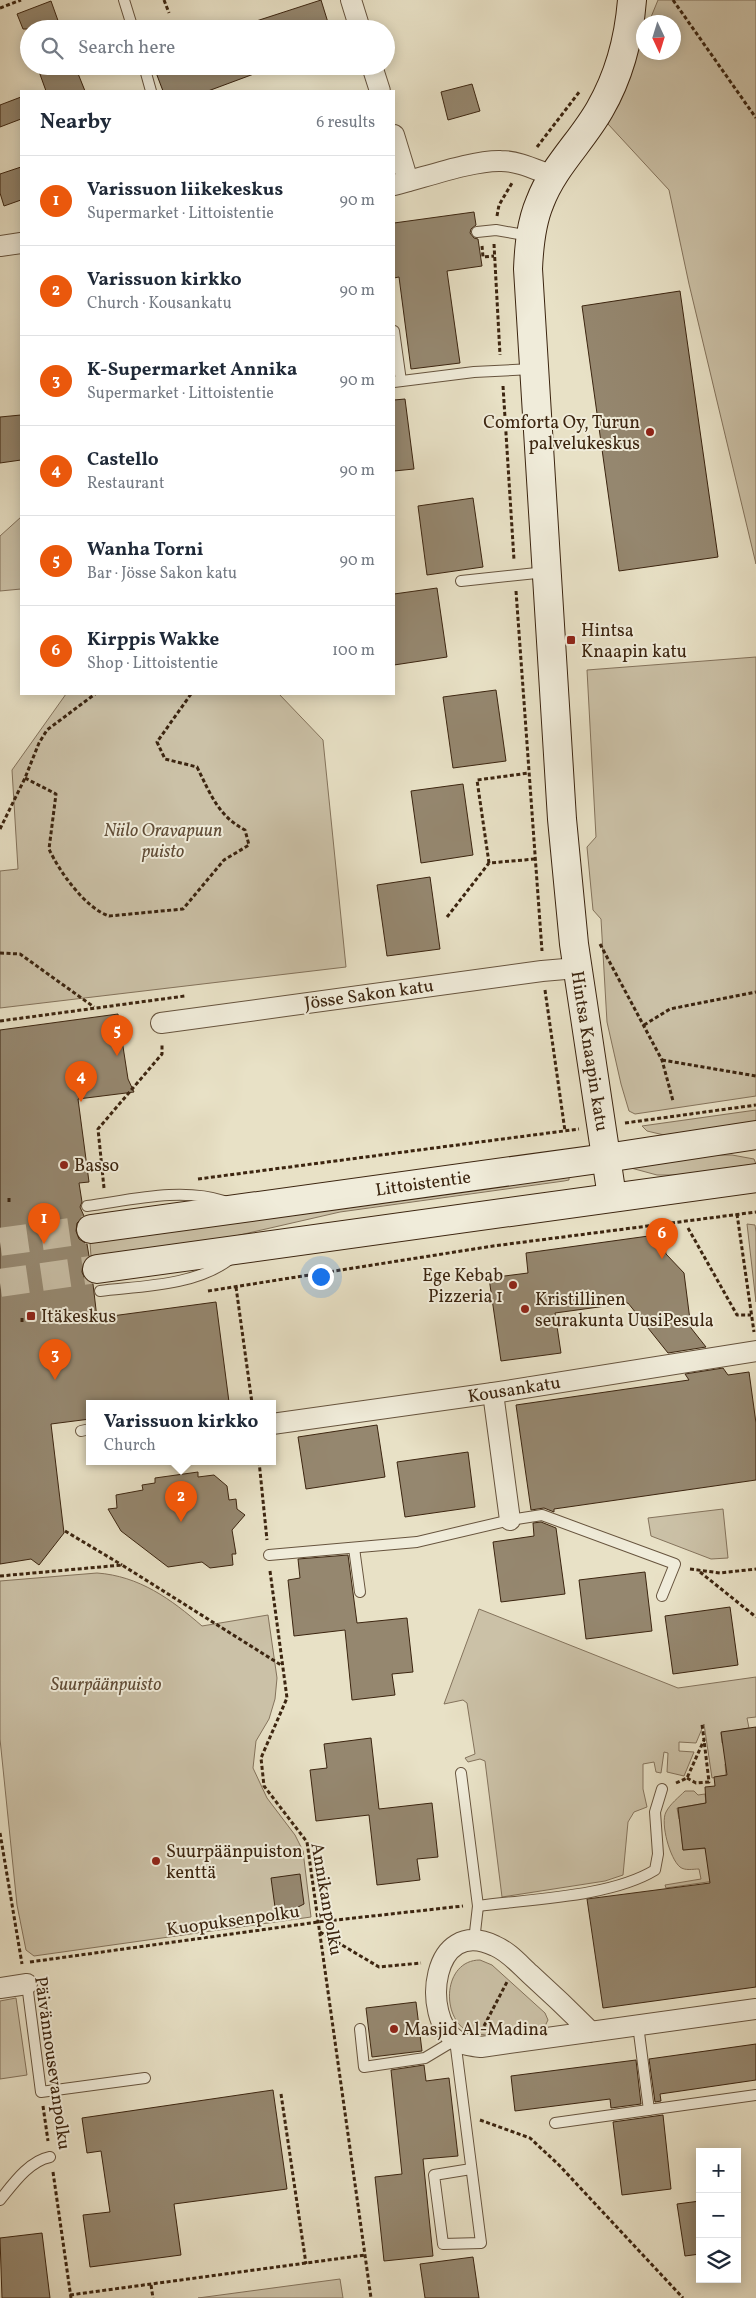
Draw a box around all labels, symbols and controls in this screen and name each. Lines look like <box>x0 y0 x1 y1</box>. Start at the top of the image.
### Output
north arrow <box>636 15 681 60</box>
search box <box>20 20 395 75</box>
icon: search <box>38 34 66 62</box>
text: Search here <box>78 35 175 61</box>
text: Nearby <box>40 108 111 137</box>
text: 6 results <box>316 112 375 134</box>
text: Varissuon liikekeskus <box>87 177 283 203</box>
text: 1 <box>53 190 59 212</box>
text: 90 m <box>339 190 375 212</box>
text: Supermarket · Littoistentie <box>87 203 274 225</box>
text: Varissuon kirkko <box>87 267 242 293</box>
text: 2 <box>52 280 60 302</box>
text: 90 m <box>339 280 375 302</box>
text: Church · Kousankatu <box>87 293 232 315</box>
text: K-Supermarket Annika <box>87 357 297 383</box>
text: 3 <box>52 370 60 392</box>
text: 90 m <box>339 370 375 392</box>
text: Supermarket · Littoistentie <box>87 383 274 405</box>
place label: Comforta Oy, Turun palvelukeskus <box>483 411 640 457</box>
marker: Comforta Oy, Turun palvelukeskus <box>644 426 656 438</box>
text: Castello <box>87 447 159 473</box>
text: 4 <box>51 460 61 482</box>
text: 90 m <box>339 460 375 482</box>
text: Restaurant <box>87 473 165 495</box>
text: Wanha Torni <box>87 537 203 563</box>
text: 5 <box>52 550 60 572</box>
text: 90 m <box>339 550 375 572</box>
text: Bar · Jösse Sakon katu <box>87 563 237 585</box>
place label: Hintsa Knaapin katu <box>581 619 687 665</box>
text: Kirppis Wakke <box>87 627 219 653</box>
marker: Hintsa Knaapin katu <box>565 634 577 646</box>
text: 6 <box>52 640 60 662</box>
text: 100 m <box>332 640 375 662</box>
text: Shop · Littoistentie <box>87 653 218 675</box>
park label: Niilo Oravapuun puisto <box>104 819 222 865</box>
street label: Hintsa Knaapin katu <box>563 969 614 1133</box>
street label: Jösse Sakon katu <box>303 974 436 1017</box>
pin: 5 <box>101 1015 133 1056</box>
pin: 4 <box>65 1061 97 1102</box>
place label: Basso <box>74 1154 119 1179</box>
marker: Basso <box>58 1159 70 1171</box>
street label: Littoistentie <box>374 1165 473 1204</box>
pin: 1 <box>28 1203 60 1244</box>
pin: 6 <box>646 1218 678 1259</box>
your location <box>308 1264 334 1290</box>
place label: Ege Kebab Pizzeria 1 <box>422 1264 503 1310</box>
marker: Ege Kebab Pizzeria 1 <box>507 1279 519 1291</box>
place label: Kristillinen seurakunta UusiPesula <box>535 1288 714 1334</box>
marker: Kristillinen seurakunta UusiPesula <box>519 1303 531 1315</box>
place label: Itäkeskus <box>41 1305 116 1330</box>
marker: Itäkeskus <box>25 1310 37 1322</box>
pin: 3 <box>39 1339 71 1380</box>
street label: Kousankatu <box>466 1371 562 1410</box>
popup <box>86 1400 276 1465</box>
text: Varissuon kirkko <box>104 1409 258 1435</box>
text: Church <box>104 1435 156 1457</box>
pin: 2 <box>165 1481 197 1522</box>
park label: Suurpäänpuisto <box>51 1673 161 1698</box>
place label: Suurpäänpuiston kenttä <box>166 1840 303 1886</box>
street label: Annikanpolku <box>303 1841 348 1958</box>
marker: Suurpäänpuiston kenttä <box>150 1855 162 1867</box>
street label: Kuopuksenpolku <box>165 1900 301 1943</box>
street label: Päivännousevanpolku <box>27 1975 76 2152</box>
place label: Masjid Al-Madina <box>404 2018 548 2043</box>
marker: Masjid Al-Madina <box>388 2023 400 2035</box>
map controls <box>696 2148 741 2283</box>
button: + <box>696 2148 741 2193</box>
button: − <box>696 2193 741 2238</box>
button: layers <box>696 2238 741 2283</box>

